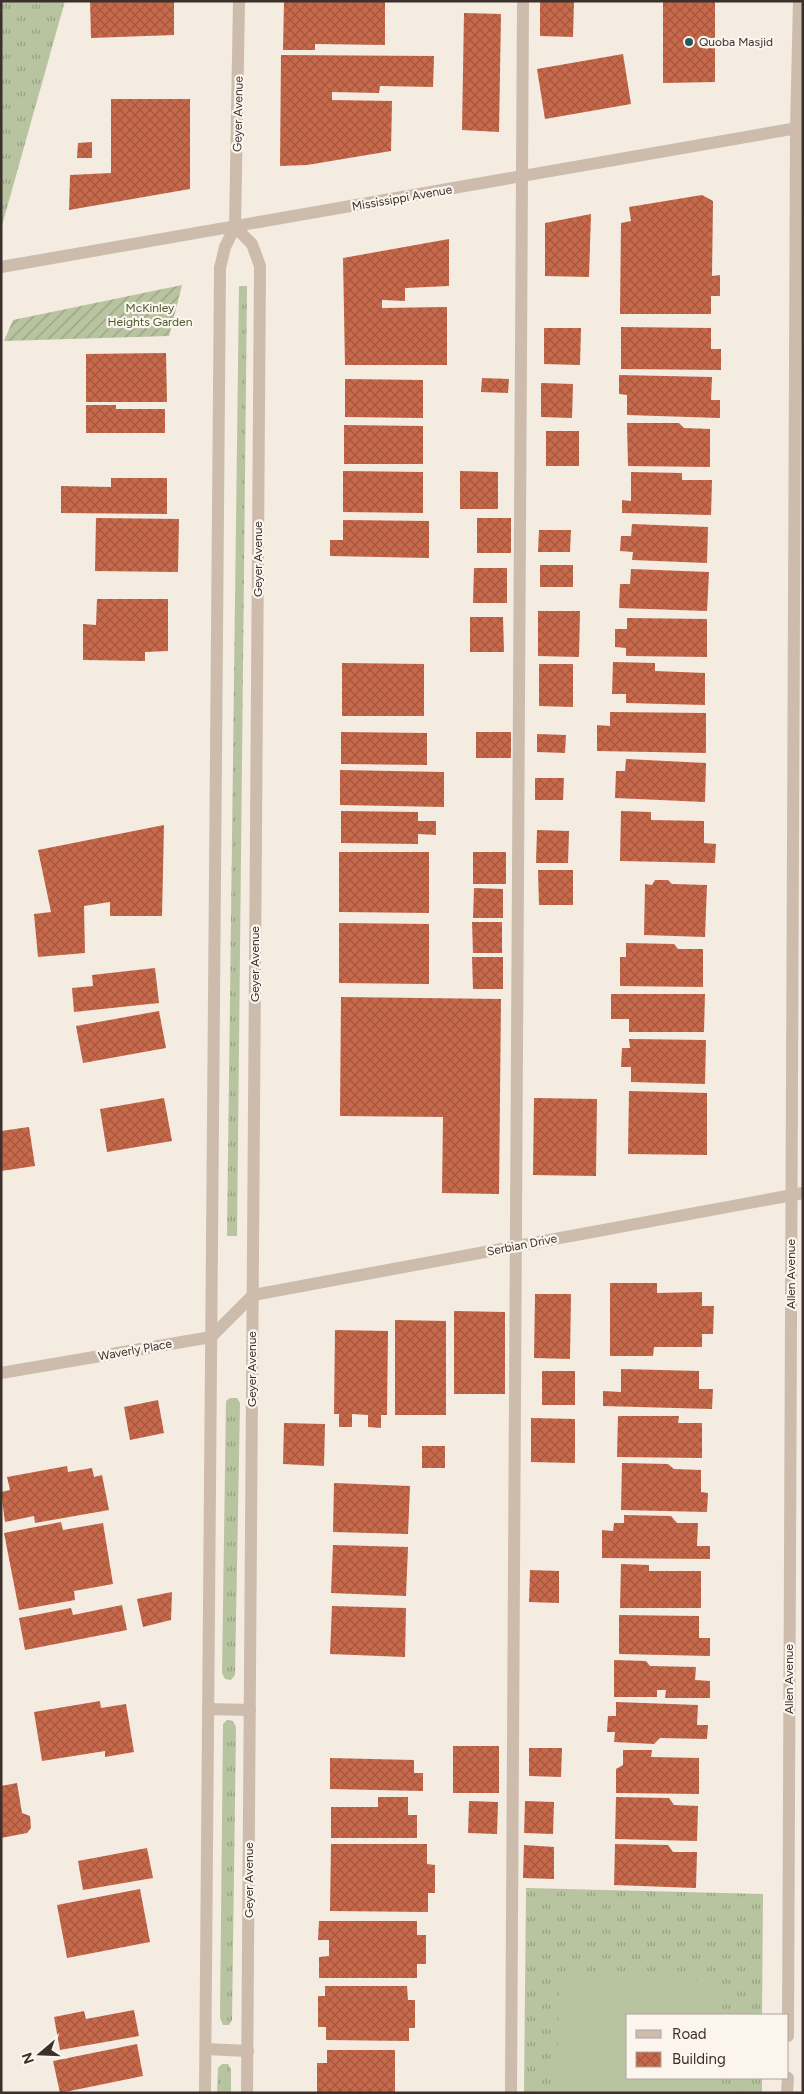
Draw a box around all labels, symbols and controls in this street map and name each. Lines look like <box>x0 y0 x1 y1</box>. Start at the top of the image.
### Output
place label: Quoba Masjid <box>699 35 773 49</box>
marker: Quoba Masjid <box>683 36 695 48</box>
street label: Geyer Avenue <box>230 76 246 152</box>
street label: Mississippi Avenue <box>351 182 454 214</box>
park label: McKinley Heights Garden <box>108 301 193 329</box>
street label: Geyer Avenue <box>251 521 265 597</box>
street label: Geyer Avenue <box>248 926 262 1002</box>
street label: Serbian Drive <box>486 1231 559 1259</box>
street label: Allen Avenue <box>784 1238 798 1309</box>
street label: Geyer Avenue <box>245 1331 259 1407</box>
street label: Waverly Place <box>97 1337 173 1363</box>
street label: Allen Avenue <box>782 1643 796 1714</box>
street label: Geyer Avenue <box>242 1842 256 1918</box>
legend <box>626 2014 789 2079</box>
text: Road <box>672 2025 707 2043</box>
north arrow <box>15 2029 65 2079</box>
text: N <box>18 2050 38 2066</box>
text: Building <box>672 2050 726 2068</box>

